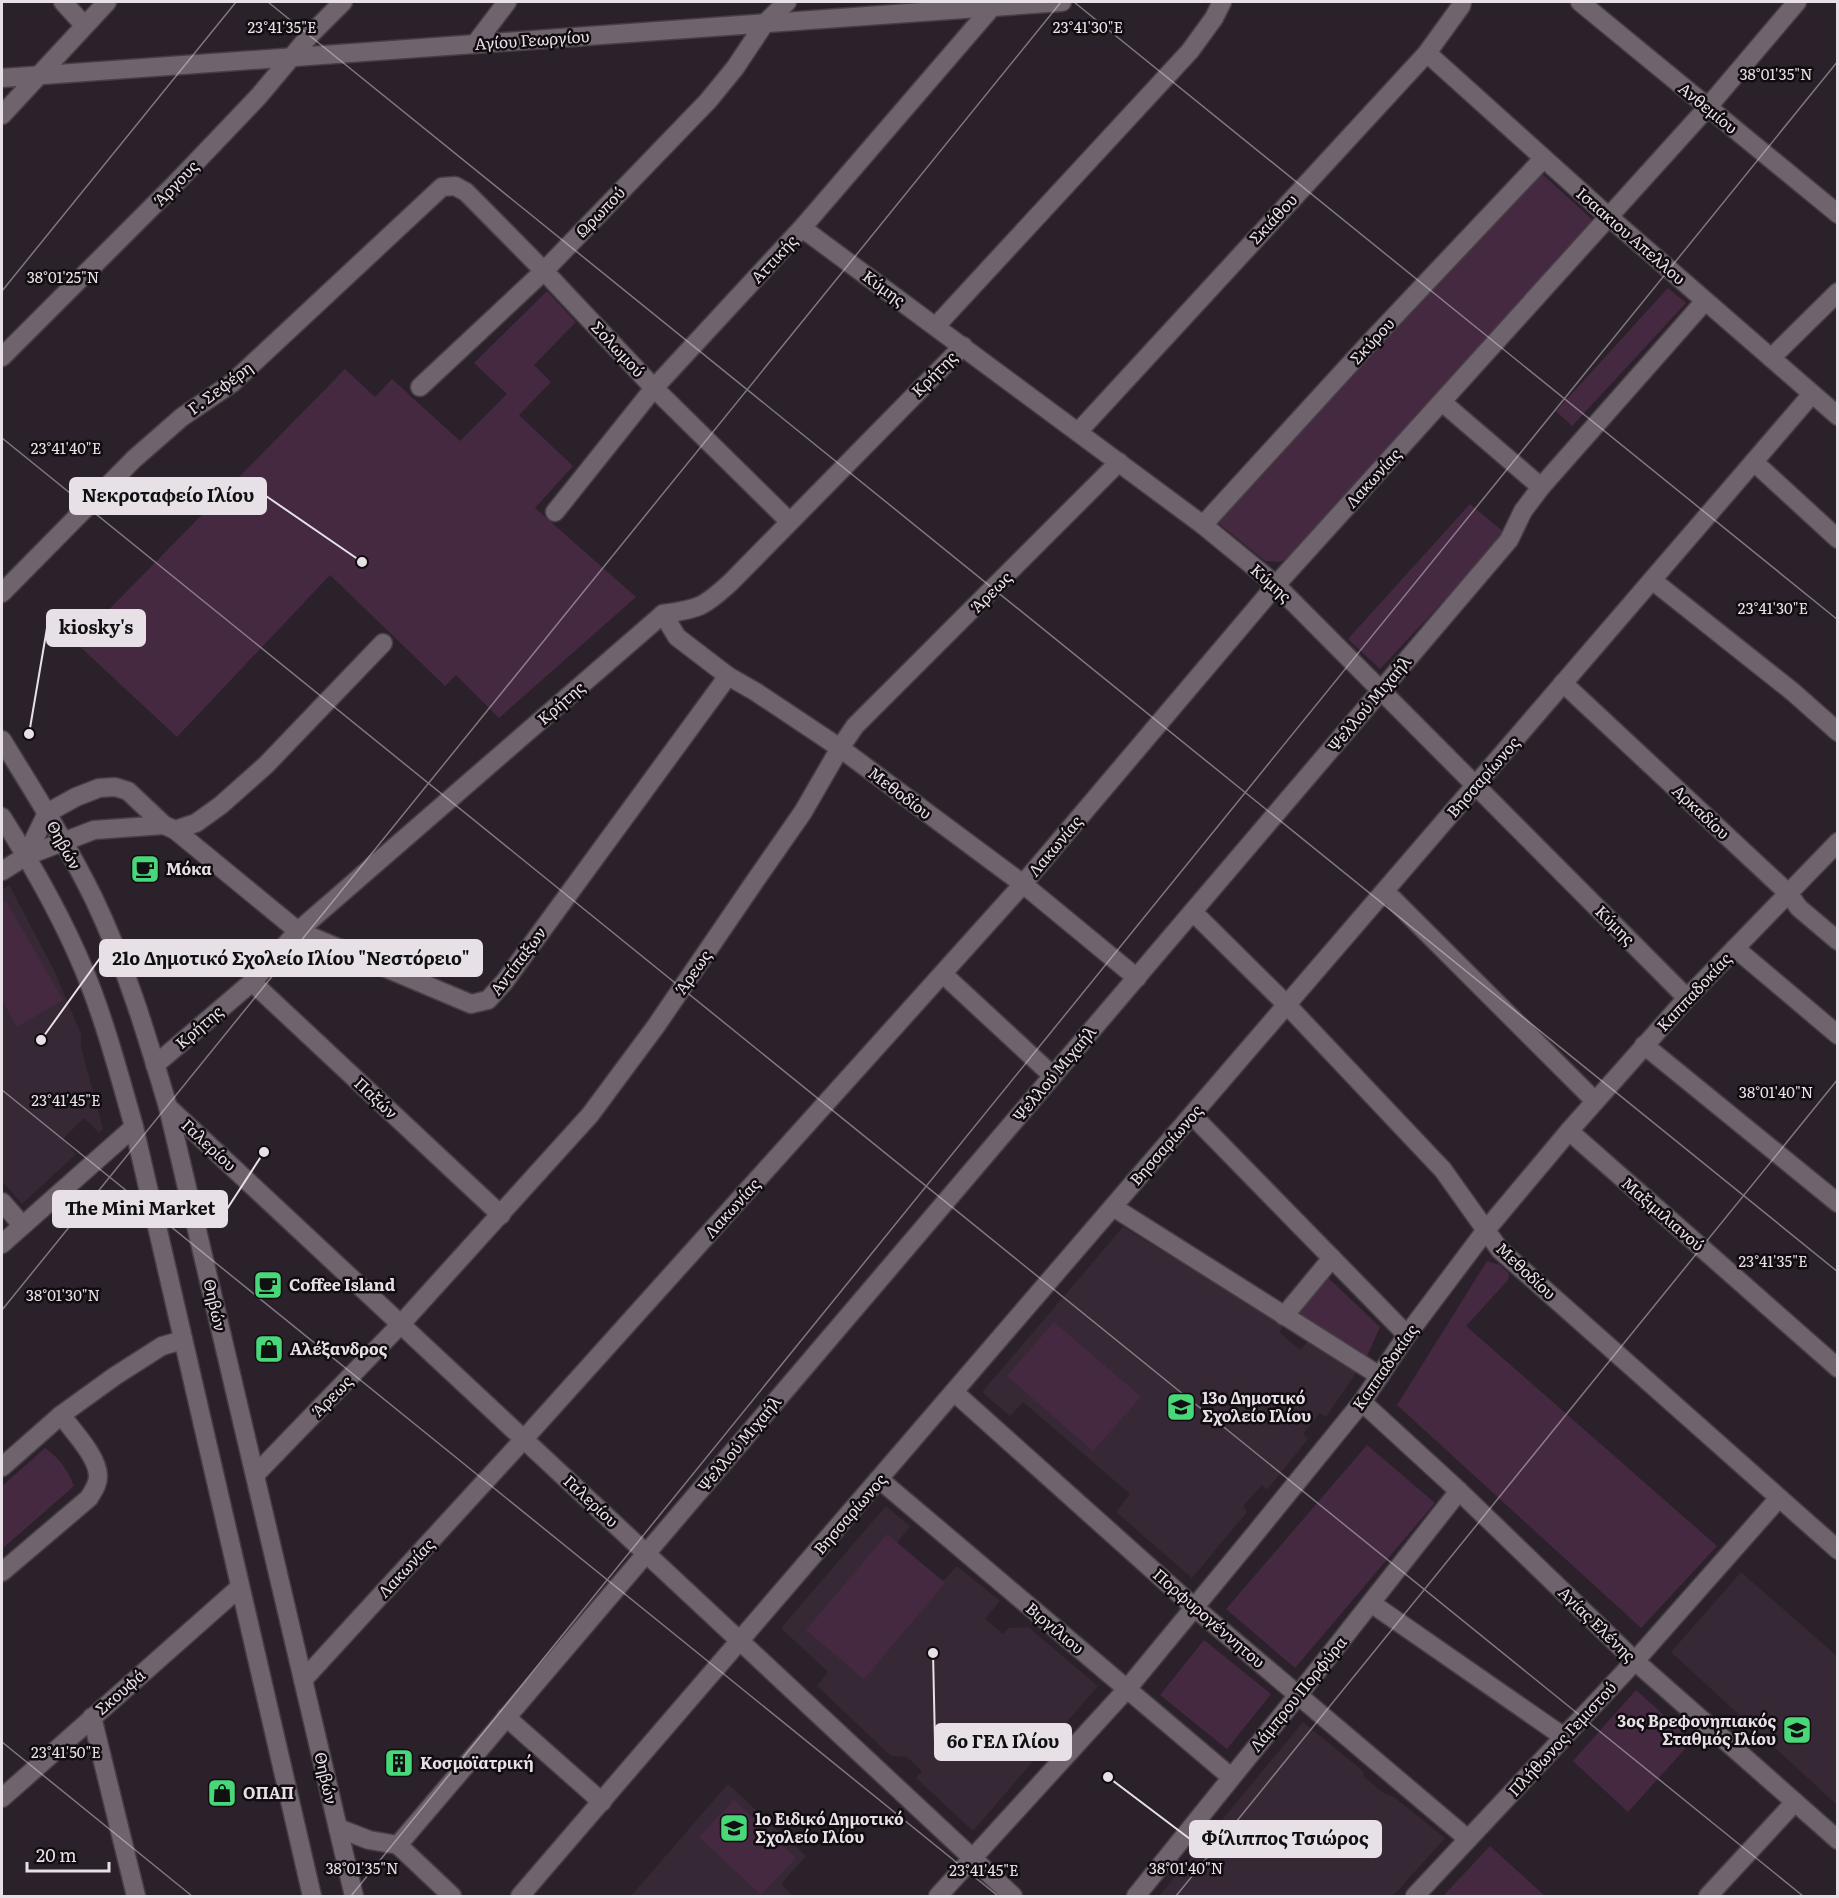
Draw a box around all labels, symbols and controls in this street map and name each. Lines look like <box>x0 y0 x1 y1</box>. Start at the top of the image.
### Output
text: 23°41'35"E <box>247 15 317 38</box>
text: 23°41'30"E <box>1053 15 1123 38</box>
street label: Αγίου Γεωργίου <box>474 23 590 55</box>
text: 38°01'35"N <box>1739 62 1813 85</box>
street label: Ανθεμίου <box>1674 76 1744 139</box>
street label: Άργους <box>147 154 203 211</box>
street label: Ωρωπού <box>569 180 630 242</box>
street label: Ισαακιου Απελλου <box>1572 181 1692 289</box>
street label: Σκιάθου <box>1242 188 1302 249</box>
street label: Αττικής <box>744 229 802 288</box>
street label: Κύμης <box>858 263 911 311</box>
text: 38°01'25"N <box>27 265 99 288</box>
street label: Σκύρου <box>1343 312 1399 369</box>
street label: Σολωμού <box>586 315 651 382</box>
street label: Κρήτης <box>905 345 962 402</box>
street label: Γ. Σεφέρη <box>182 355 257 420</box>
text: 23°41'40"E <box>31 436 101 459</box>
street label: Λακωνίας <box>1339 442 1406 513</box>
callout: Νεκροταφείο Ιλίου <box>70 478 266 514</box>
text: Νεκροταφείο Ιλίου <box>82 481 254 508</box>
street label: Κύμης <box>1246 557 1297 607</box>
street label: Άρεως <box>964 565 1016 617</box>
text: 23°41'30"E <box>1738 596 1808 619</box>
callout: kiosky's <box>47 610 145 646</box>
text: kiosky's <box>59 613 133 640</box>
street label: Ψελλού Μιχαήλ <box>1321 649 1416 757</box>
street label: Κρήτης <box>531 675 589 730</box>
street label: Βησσαρίωνος <box>1440 731 1524 822</box>
street label: Μεθοδίου <box>864 760 937 824</box>
street label: Αρκαδίου <box>1668 778 1736 844</box>
street label: Λακωνίας <box>1021 810 1087 881</box>
street label: Θηβών <box>42 816 88 873</box>
cafe icon: Μόκα <box>129 853 161 885</box>
place label: Μόκα <box>166 856 212 880</box>
street label: Κύμης <box>1590 899 1641 950</box>
street label: Αντίπαξων <box>483 921 551 1000</box>
callout: 21ο Δημοτικό Σχολείο Ιλίου "Νεστόρειο" <box>100 940 482 976</box>
text: 21ο Δημοτικό Σχολείο Ιλίου "Νεστόρειο" <box>112 944 470 971</box>
street label: Άρεως <box>668 944 716 999</box>
street label: Καππαδοκίας <box>1650 946 1736 1036</box>
street label: Κρήτης <box>169 999 227 1054</box>
street label: Ψελλού Μιχαήλ <box>1006 1019 1101 1127</box>
street label: Παξών <box>350 1071 404 1124</box>
text: 38°01'40"N <box>1739 1080 1813 1103</box>
text: 23°41'45"E <box>31 1088 101 1111</box>
street label: Βησσαρίωνος <box>1123 1099 1207 1190</box>
street label: Γαλερίου <box>177 1113 242 1176</box>
street label: Μαξιμιλιανού <box>1617 1171 1710 1256</box>
street label: Λακωνίας <box>698 1172 765 1243</box>
callout: The Mini Market <box>53 1191 227 1227</box>
text: The Mini Market <box>65 1194 215 1221</box>
street label: Μεθοδίου <box>1491 1236 1562 1304</box>
text: 23°41'35"E <box>1738 1249 1808 1272</box>
cafe icon: Coffee Island <box>252 1269 284 1301</box>
place label: Coffee Island <box>289 1272 396 1296</box>
street label: Θηβών <box>198 1276 234 1333</box>
text: 38°01'30"N <box>26 1283 100 1306</box>
street label: Καππαδοκίας <box>1346 1318 1423 1414</box>
shop icon: Αλέξανδρος <box>253 1333 285 1365</box>
place label: Αλέξανδρος <box>290 1336 388 1360</box>
street label: Άρεως <box>305 1369 357 1421</box>
place label: 13ο Δημοτικό Σχολείο Ιλίου <box>1202 1385 1311 1427</box>
street label: Ψελλού Μιχαήλ <box>691 1389 786 1497</box>
school or university icon: 13ο Δημοτικό Σχολείο Ιλίου <box>1165 1391 1197 1423</box>
street label: Βησσαρίωνος <box>807 1468 891 1559</box>
street label: Γαλερίου <box>559 1469 624 1532</box>
street label: Λακωνίας <box>371 1532 439 1602</box>
street label: Πορφυρογέννητου <box>1148 1562 1271 1673</box>
street label: Αγίας Ελένης <box>1554 1580 1642 1666</box>
street label: Βιργίλιου <box>1021 1596 1090 1659</box>
street label: Λάμπρου Πορφύρα <box>1243 1630 1352 1756</box>
street label: Σκουφά <box>89 1663 150 1720</box>
street label: Πλήθωνος Γεμιστού <box>1501 1675 1621 1801</box>
place label: 3ος Βρεφονηπιακός Σταθμός Ιλίου <box>1617 1708 1776 1750</box>
school or university icon: 3ος Βρεφονηπιακός Σταθμός Ιλίου <box>1781 1714 1813 1746</box>
callout: 6ο ΓΕΛ Ιλίου <box>935 1724 1071 1760</box>
text: 6ο ΓΕΛ Ιλίου <box>947 1727 1059 1754</box>
text: 23°41'50"E <box>31 1740 101 1763</box>
building icon: Κοσμοϊατρική <box>383 1747 415 1779</box>
street label: Θηβών <box>309 1749 345 1806</box>
place label: Κοσμοϊατρική <box>420 1750 534 1774</box>
shop icon: ΟΠΑΠ <box>206 1777 238 1809</box>
place label: ΟΠΑΠ <box>243 1780 294 1804</box>
place label: 1ο Ειδικό Δημοτικό Σχολείο Ιλίου <box>755 1806 904 1848</box>
school or university icon: 1ο Ειδικό Δημοτικό Σχολείο Ιλίου <box>718 1812 750 1844</box>
callout: Φίλιππος Τσιώρος <box>1190 1821 1381 1857</box>
text: Φίλιππος Τσιώρος <box>1201 1824 1369 1851</box>
scale bar <box>27 1835 110 1873</box>
text: 20 m <box>36 1841 77 1868</box>
text: 38°01'35"N <box>325 1856 399 1879</box>
text: 38°01'40"N <box>1149 1856 1223 1879</box>
text: 23°41'45"E <box>949 1858 1019 1881</box>

